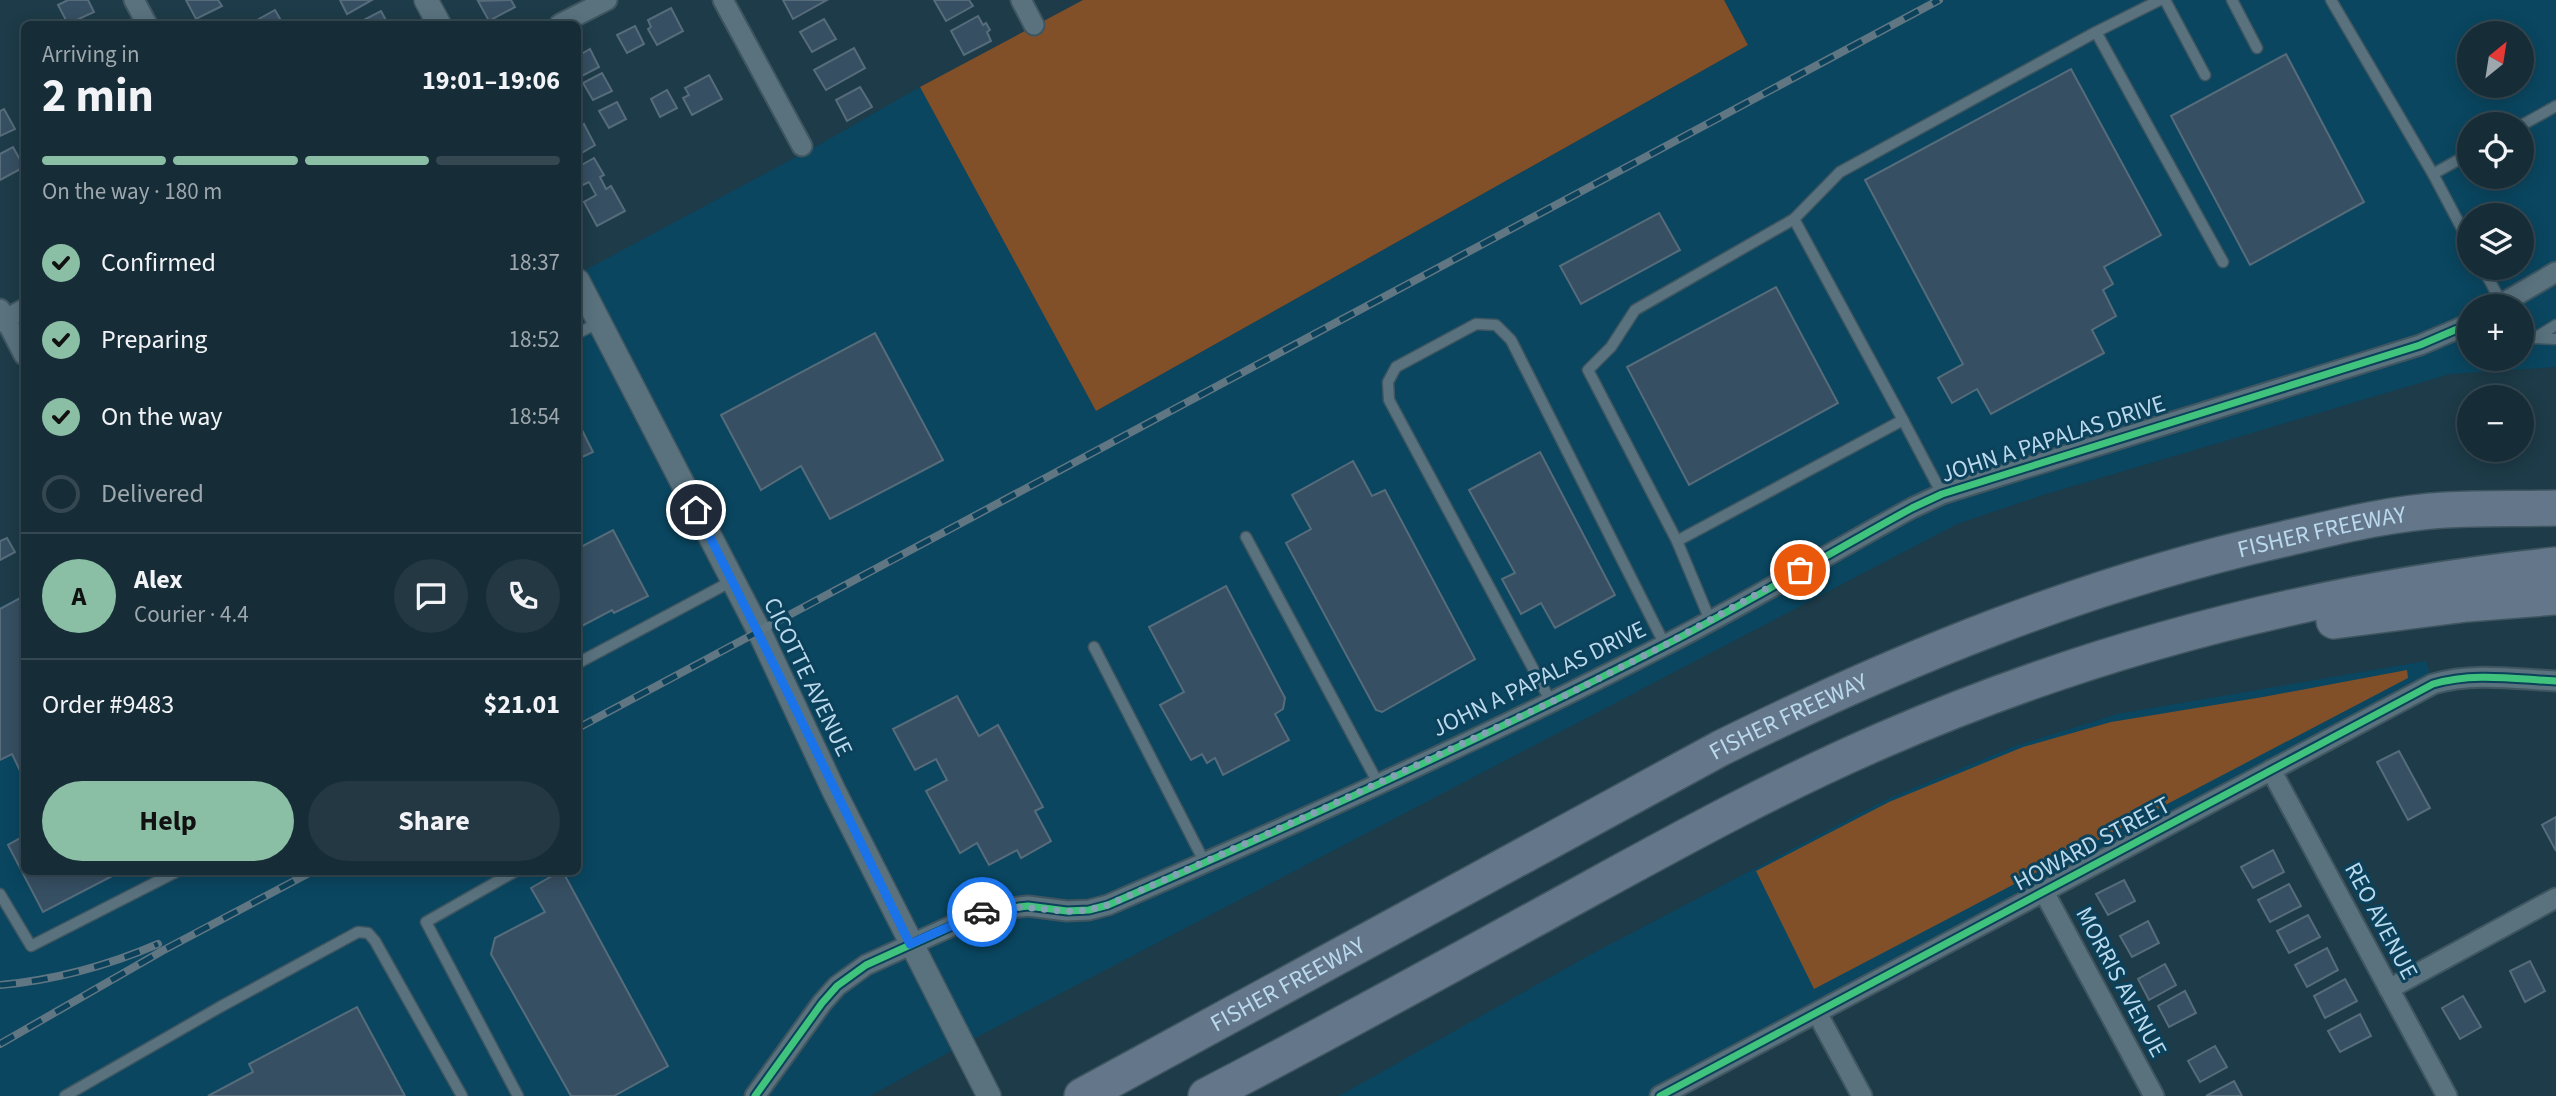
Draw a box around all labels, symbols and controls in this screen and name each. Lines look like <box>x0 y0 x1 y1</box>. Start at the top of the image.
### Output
north arrow <box>2457 21 2534 98</box>
map controls <box>2457 21 2534 462</box>
text: Arriving in <box>42 38 140 71</box>
text: 19:01–19:06 <box>422 62 560 99</box>
text: 2 min <box>42 64 154 129</box>
button: locate <box>2457 112 2534 189</box>
text: On the way · 180 m <box>42 175 222 208</box>
button: layers <box>2457 203 2534 280</box>
icon: check <box>42 244 80 282</box>
text: Confirmed <box>101 244 216 281</box>
text: 18:37 <box>509 246 560 279</box>
button: + <box>2457 294 2534 371</box>
icon: check <box>42 321 80 359</box>
text: Preparing <box>101 321 207 358</box>
text: 18:52 <box>509 323 560 356</box>
button: − <box>2457 385 2534 462</box>
street label: JOHN A PAPALAS DRIVE <box>1936 386 2170 492</box>
icon: check <box>42 398 80 436</box>
text: On the way <box>101 398 222 435</box>
text: 18:54 <box>509 400 560 433</box>
text: Delivered <box>101 475 204 512</box>
pin <box>666 480 726 540</box>
icon: home <box>677 491 715 529</box>
street label: FISHER FREEWAY <box>2234 497 2409 567</box>
pin <box>1770 540 1830 600</box>
icon: bag <box>1781 551 1819 589</box>
button: chat <box>394 559 468 633</box>
button: phone <box>486 559 560 633</box>
text: Alex <box>134 561 183 598</box>
text: A <box>72 578 86 615</box>
street label: CICOTTE AVENUE <box>754 592 862 762</box>
text: Courier · 4.4 <box>134 598 249 631</box>
street label: JOHN A PAPALAS DRIVE <box>1426 612 1652 746</box>
street label: FISHER FREEWAY <box>1703 664 1874 769</box>
text: Order #9483 <box>42 686 174 723</box>
text: $21.01 <box>484 686 560 723</box>
button: Help <box>42 781 294 861</box>
button: Share <box>308 781 560 861</box>
street label: HOWARD STREET <box>2007 788 2177 900</box>
street label: REO AVENUE <box>2335 856 2427 986</box>
courier <box>947 877 1017 947</box>
icon: car <box>963 893 1001 931</box>
street label: MORRIS AVENUE <box>2067 900 2175 1064</box>
street label: FISHER FREEWAY <box>1204 927 1372 1040</box>

